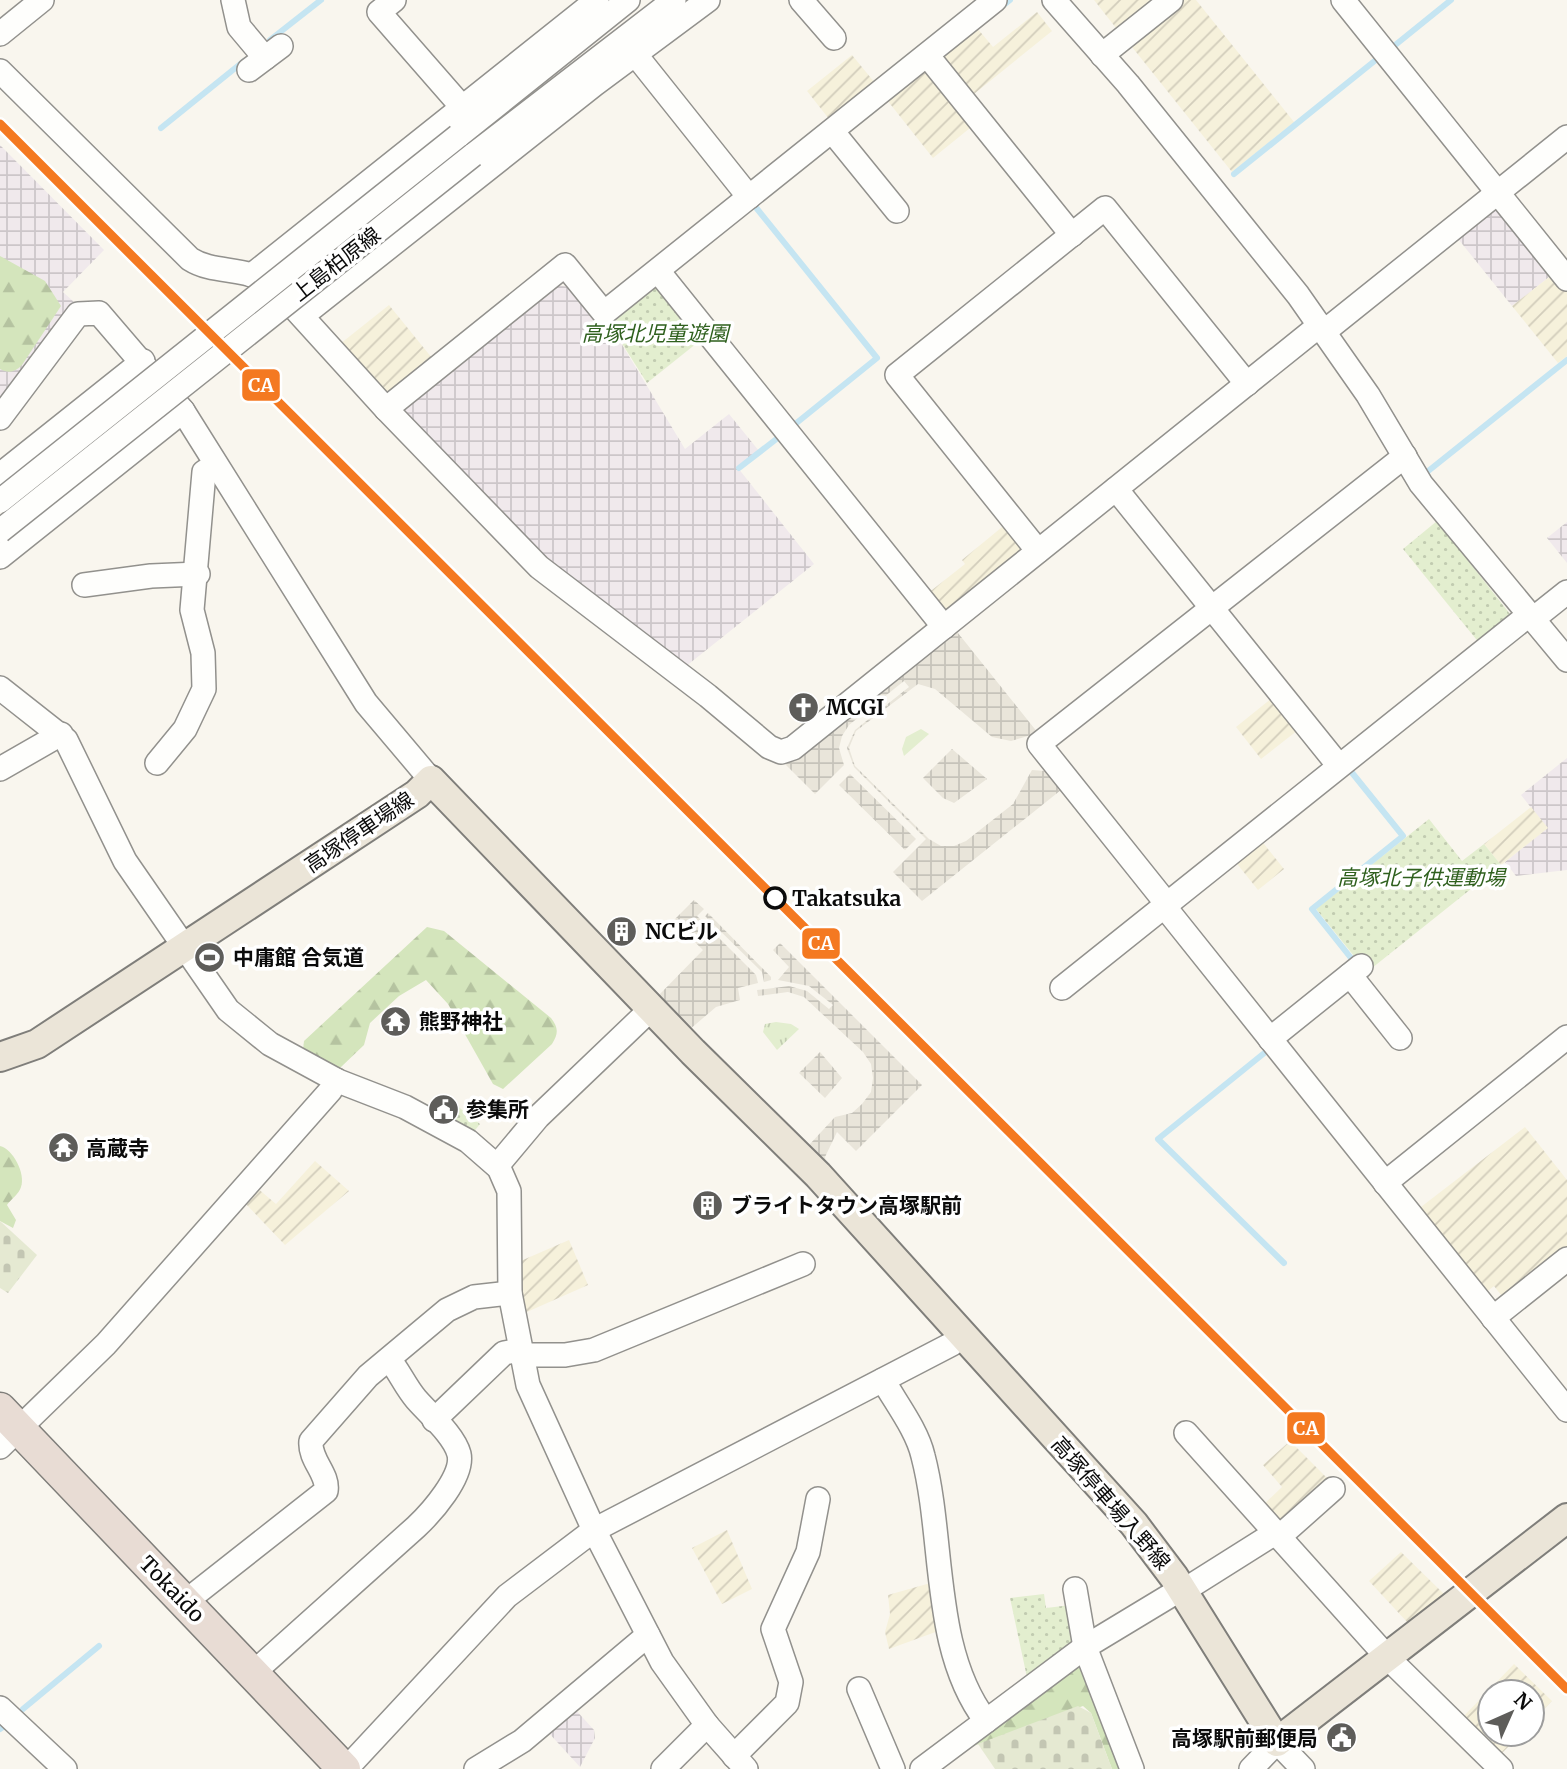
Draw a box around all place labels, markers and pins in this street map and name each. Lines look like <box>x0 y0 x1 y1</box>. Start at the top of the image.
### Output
church icon: MCGI <box>786 690 820 724</box>
place label: MCGI <box>826 694 884 721</box>
place label: Takatsuka <box>792 885 902 912</box>
marker: Takatsuka <box>764 887 786 909</box>
building icon: NCビル <box>605 914 639 948</box>
place label: NCビル <box>645 918 718 945</box>
sports icon: 中庸館 合気道 <box>193 940 227 974</box>
place label: 中庸館 合気道 <box>233 944 364 971</box>
temple icon: 熊野神社 <box>379 1004 413 1038</box>
place label: 熊野神社 <box>419 1008 503 1035</box>
public building icon: 参集所 <box>426 1092 460 1126</box>
place label: 参集所 <box>466 1096 529 1123</box>
temple icon: 高蔵寺 <box>46 1131 80 1165</box>
place label: 高蔵寺 <box>86 1135 149 1162</box>
building icon: ブライトタウン高塚駅前 <box>691 1188 725 1222</box>
place label: ブライトタウン高塚駅前 <box>731 1192 962 1219</box>
public building icon: 高塚駅前郵便局 <box>1324 1721 1358 1755</box>
place label: 高塚駅前郵便局 <box>1171 1725 1318 1752</box>

